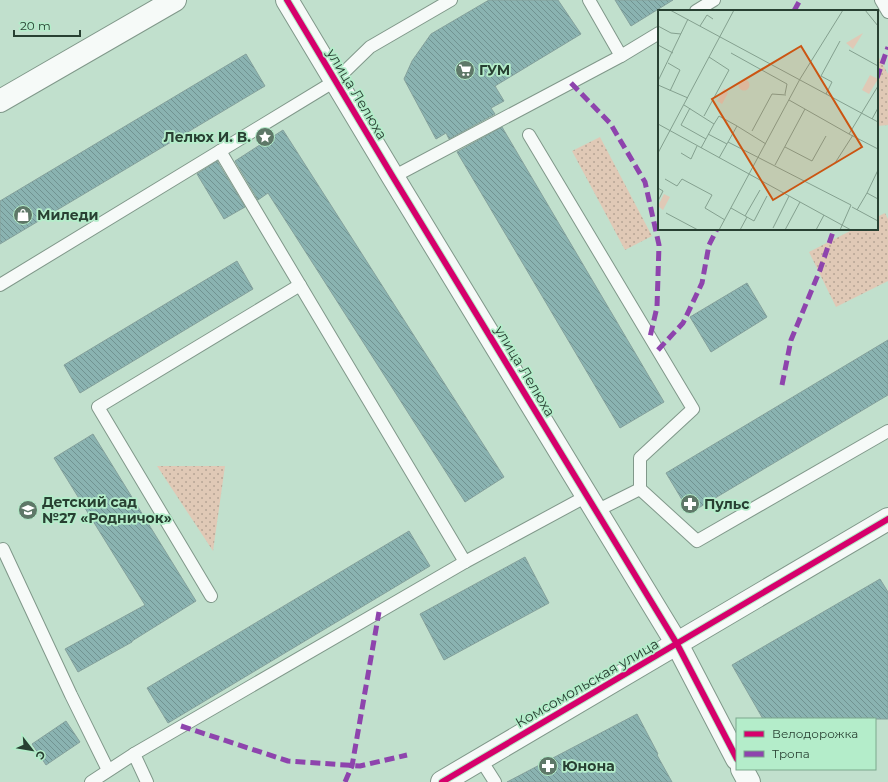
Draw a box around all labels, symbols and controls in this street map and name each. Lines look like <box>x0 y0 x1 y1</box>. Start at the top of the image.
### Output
inset map <box>658 10 878 230</box>
scale bar <box>14 12 80 38</box>
text: 20 m <box>20 18 51 33</box>
street label: улица Лелюха <box>322 44 391 143</box>
supermarket icon: ГУМ <box>454 59 476 81</box>
place label: ГУМ <box>479 61 510 79</box>
place icon: Лелюх И. В. <box>254 126 276 148</box>
place label: Лелюх И. В. <box>164 128 251 146</box>
shop icon: Миледи <box>12 204 34 226</box>
place label: Миледи <box>37 206 98 224</box>
street label: улица Лелюха <box>490 321 559 420</box>
place label: Детский сад №27 «Родничок» <box>42 493 172 527</box>
pharmacy icon: Пульс <box>679 493 701 515</box>
place label: Пульс <box>704 495 750 513</box>
school or university icon: Детский сад №27 «Родничок» <box>17 499 39 521</box>
street label: Комсомольская улица <box>512 635 662 731</box>
legend <box>736 718 876 770</box>
text: Велодорожка <box>772 726 858 741</box>
north arrow <box>12 730 52 770</box>
text: Тропа <box>772 746 810 761</box>
text: С <box>33 748 49 762</box>
pharmacy icon: Юнона <box>537 755 559 777</box>
place label: Юнона <box>562 757 615 775</box>

